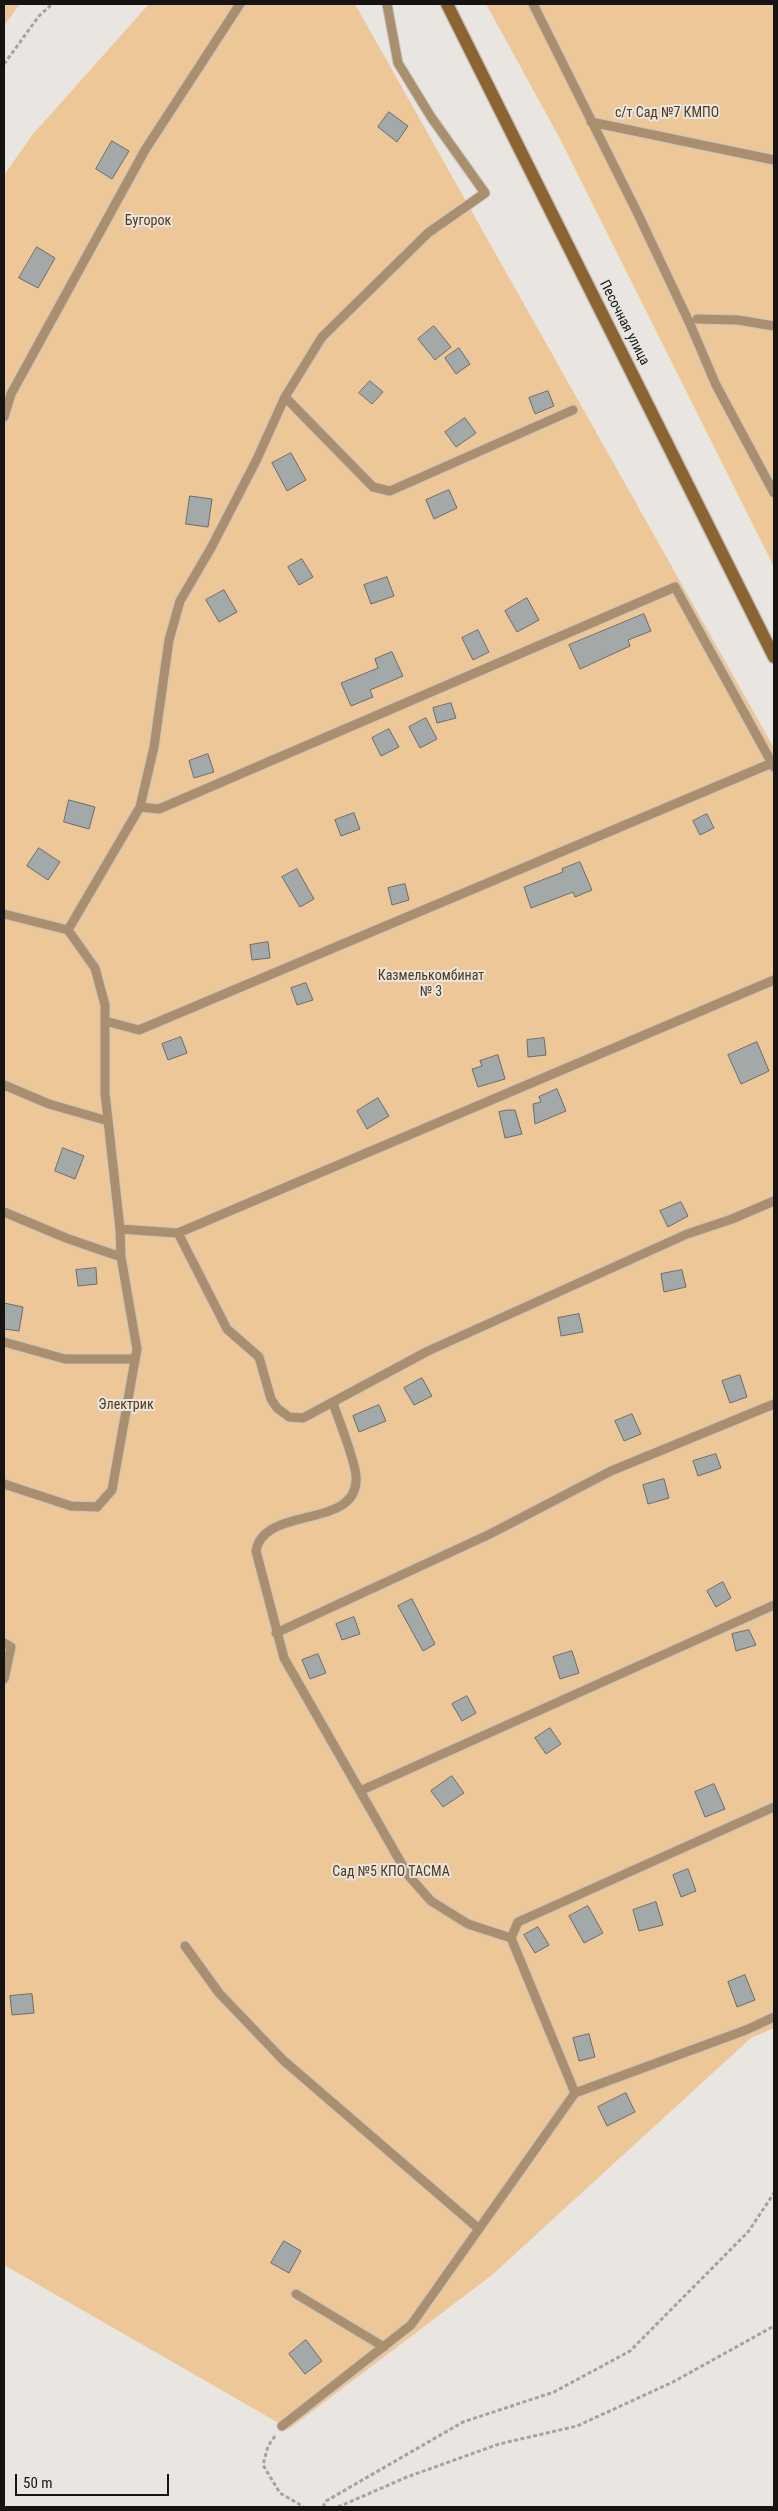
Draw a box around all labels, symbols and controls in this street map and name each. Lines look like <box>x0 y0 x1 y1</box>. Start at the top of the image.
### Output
park label: с/т Сад №7 КМПО <box>615 105 719 121</box>
park label: Бугорок <box>125 213 171 229</box>
street label: Песочная улица <box>595 278 653 368</box>
park label: Казмелькомбинат № 3 <box>378 968 484 1000</box>
park label: Электрик <box>98 1397 154 1413</box>
park label: Сад №5 КПО ТАСМА <box>332 1864 450 1880</box>
scale bar <box>18 2464 171 2496</box>
text: 50 m <box>23 2474 53 2492</box>

